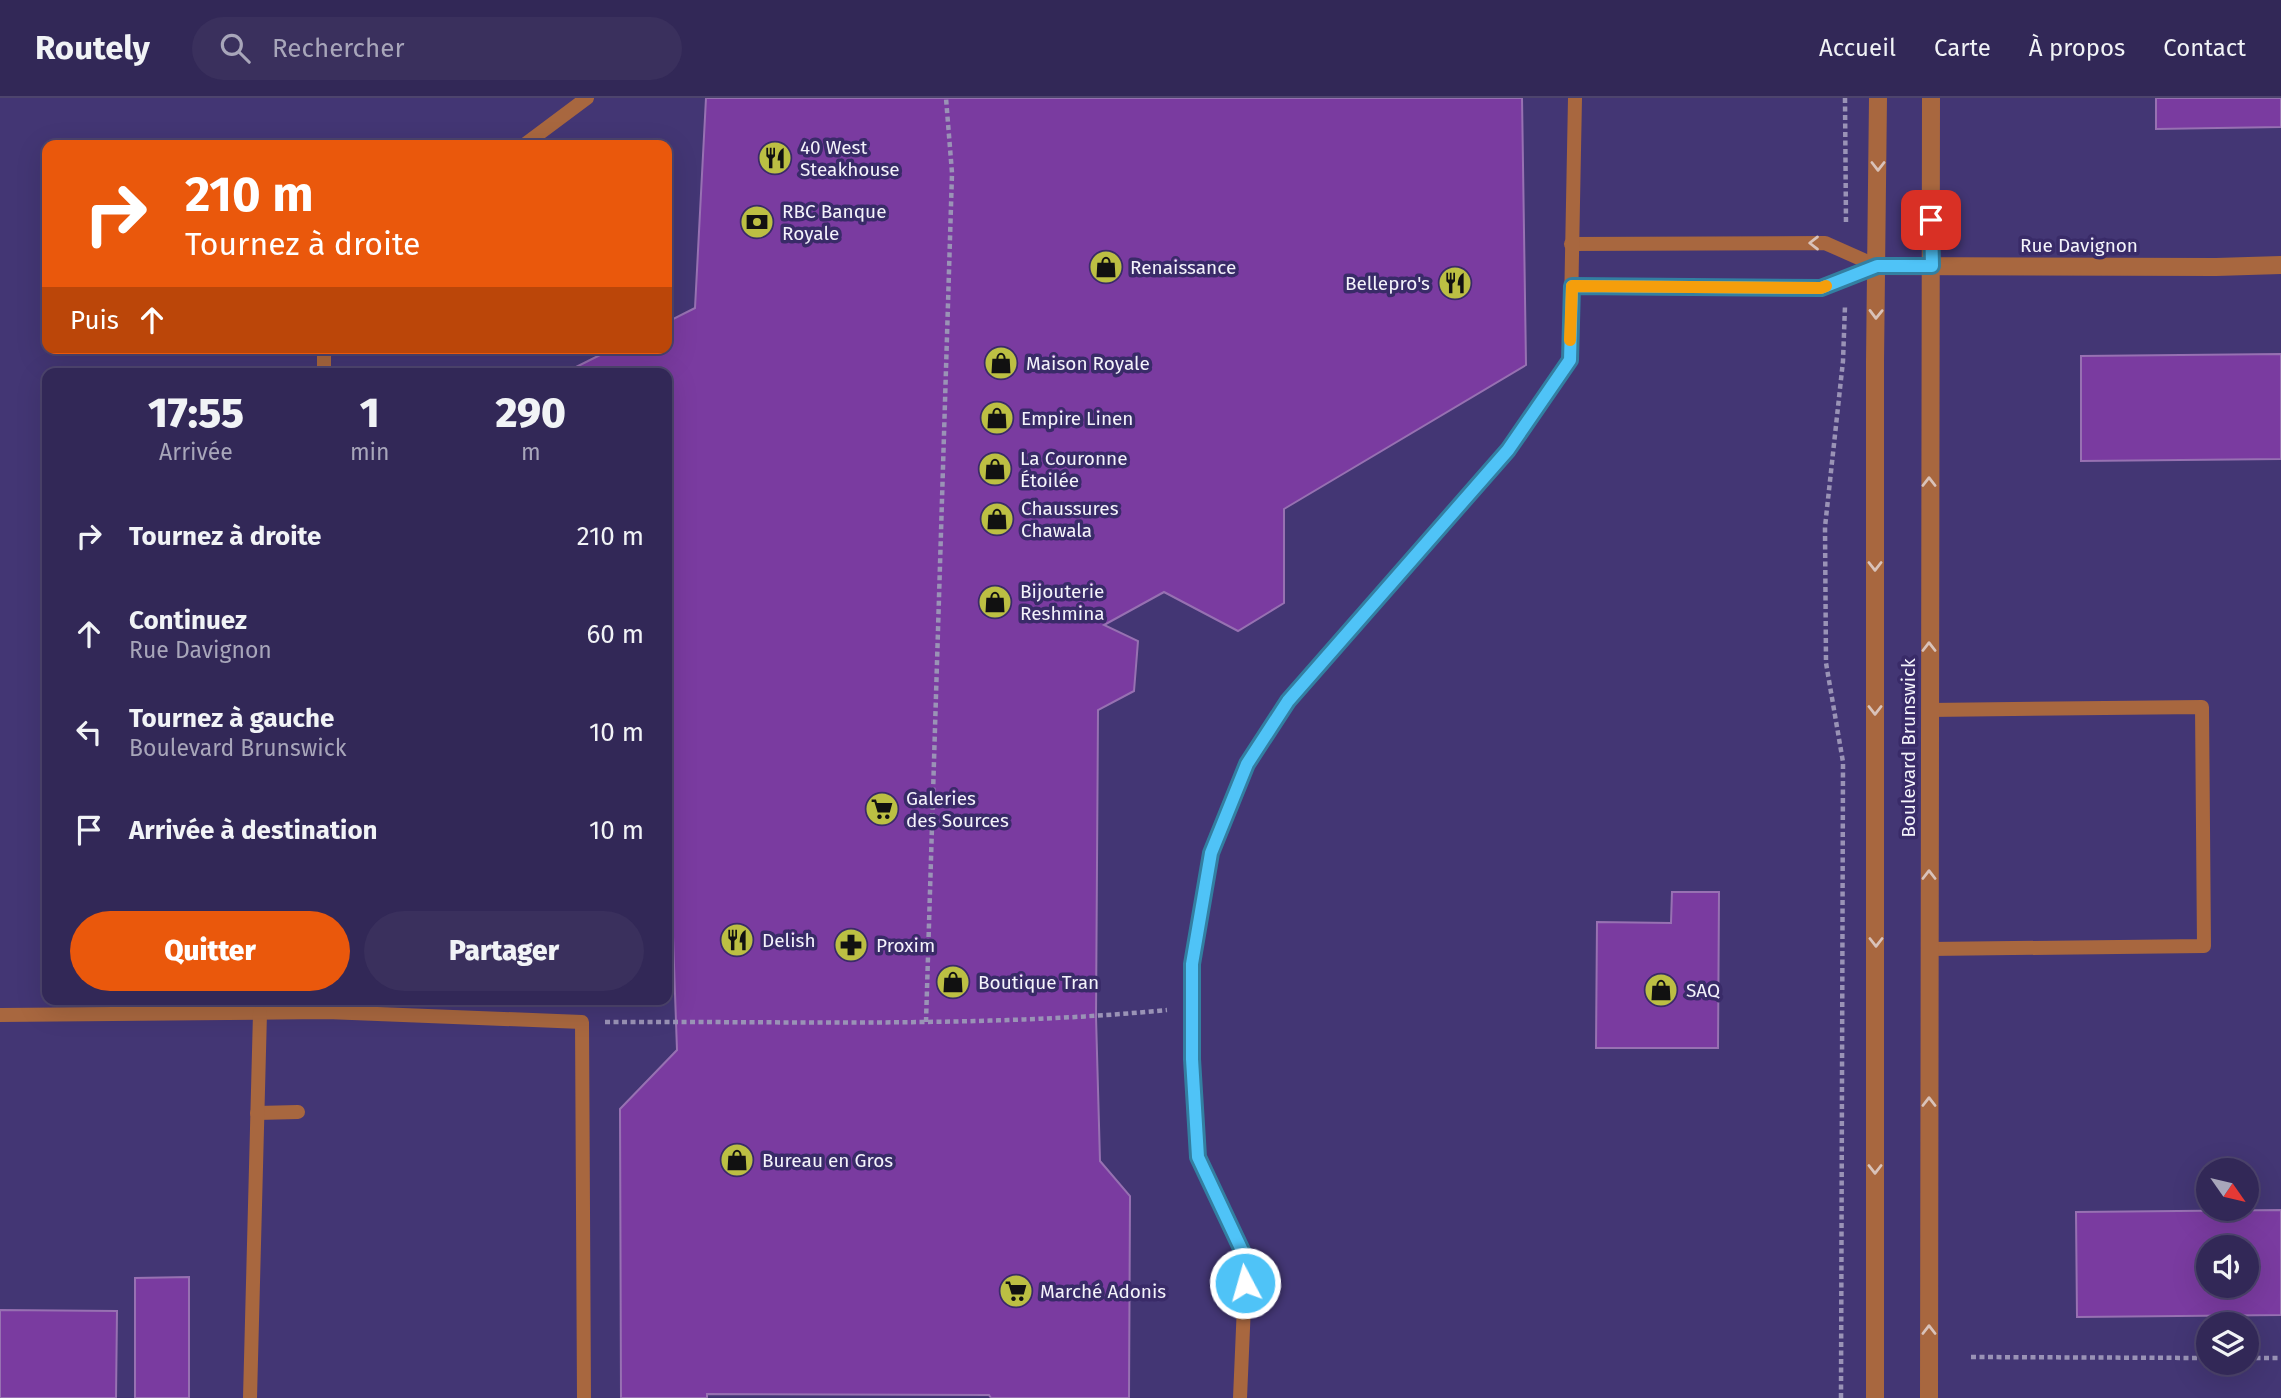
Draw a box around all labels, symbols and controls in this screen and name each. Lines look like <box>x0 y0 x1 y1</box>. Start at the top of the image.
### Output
search box <box>192 17 682 80</box>
text: Routely <box>35 28 150 68</box>
icon: search <box>216 29 254 67</box>
text: Rechercher <box>272 33 404 64</box>
text: Accueil <box>1819 34 1896 62</box>
text: Carte <box>1934 34 1991 62</box>
text: À propos <box>2029 34 2125 62</box>
text: Contact <box>2163 34 2246 62</box>
place label: 40 West Steakhouse <box>800 136 900 181</box>
restaurant icon: 40 West Steakhouse <box>756 139 794 177</box>
one-way arrow <box>1871 161 1886 172</box>
text: 210 m <box>185 165 314 224</box>
icon: right <box>70 168 161 259</box>
pin <box>1901 190 1961 250</box>
place label: RBC Banque Royale <box>782 200 887 245</box>
icon: arrive <box>1912 201 1950 239</box>
bank icon: RBC Banque Royale <box>738 203 776 241</box>
text: Tournez à droite <box>185 225 421 263</box>
street label: Rue Davignon <box>2020 234 2138 257</box>
one-way arrow <box>1808 235 1818 251</box>
shop icon: Renaissance <box>1087 248 1125 286</box>
place label: Renaissance <box>1130 256 1236 279</box>
restaurant icon: Bellepro's <box>1436 264 1474 302</box>
place label: Bellepro's <box>1345 272 1430 295</box>
icon: ahead <box>133 301 171 339</box>
text: Puis <box>70 305 119 336</box>
one-way arrow <box>1868 309 1884 319</box>
shop icon: Maison Royale <box>982 344 1020 382</box>
place label: Maison Royale <box>1026 352 1150 375</box>
text: 17:55 <box>148 388 244 438</box>
text: 1 <box>360 388 380 438</box>
text: 290 <box>496 388 566 438</box>
shop icon: Empire Linen <box>978 399 1016 437</box>
place label: Empire Linen <box>1021 407 1134 430</box>
text: Arrivée <box>159 438 233 466</box>
text: min <box>350 438 390 466</box>
text: m <box>521 438 541 466</box>
place label: La Couronne Étoilée <box>1020 447 1128 492</box>
shop icon: La Couronne Étoilée <box>976 450 1014 488</box>
one-way arrow <box>1921 476 1937 486</box>
place label: Chaussures Chawala <box>1021 497 1119 542</box>
shop icon: Chaussures Chawala <box>978 500 1016 538</box>
icon: right <box>70 517 108 555</box>
text: Tournez à droite <box>129 521 321 552</box>
text: 210 m <box>577 521 644 552</box>
one-way arrow <box>1867 561 1883 571</box>
place label: Bijouterie Reshmina <box>1020 580 1105 625</box>
shop icon: Bijouterie Reshmina <box>976 583 1014 621</box>
text: Continuez <box>129 605 247 636</box>
icon: ahead <box>70 615 108 653</box>
text: 60 m <box>586 619 644 650</box>
text: Rue Davignon <box>129 636 272 664</box>
one-way arrow <box>1921 642 1937 652</box>
street label: Boulevard Brunswick <box>1897 658 1920 838</box>
text: Tournez à gauche <box>129 703 334 734</box>
one-way arrow <box>1867 705 1883 715</box>
icon: left <box>70 713 108 751</box>
text: 10 m <box>589 717 644 748</box>
text: Boulevard Brunswick <box>129 734 346 762</box>
place label: Galeries des Sources <box>906 787 1009 832</box>
supermarket icon: Galeries des Sources <box>863 790 901 828</box>
icon: arrive <box>70 811 108 849</box>
text: Arrivée à destination <box>129 815 378 846</box>
text: 10 m <box>589 815 644 846</box>
one-way arrow <box>1921 869 1937 880</box>
button: Quitter <box>70 911 350 991</box>
button: Partager <box>364 911 644 991</box>
restaurant icon: Delish <box>718 921 756 959</box>
pharmacy icon: Proxim <box>832 926 870 964</box>
place label: Delish <box>762 929 816 952</box>
place label: Proxim <box>876 934 935 957</box>
one-way arrow <box>1868 937 1884 948</box>
shop icon: Boutique Tran <box>934 963 972 1001</box>
place label: Boutique Tran <box>978 971 1099 994</box>
shop icon: SAQ <box>1642 971 1680 1009</box>
place label: SAQ <box>1686 979 1720 1002</box>
one-way arrow <box>1921 1097 1937 1107</box>
shop icon: Bureau en Gros <box>718 1141 756 1179</box>
place label: Bureau en Gros <box>762 1149 893 1172</box>
north arrow <box>2196 1158 2259 1222</box>
map controls <box>2196 1158 2259 1375</box>
one-way arrow <box>1867 1165 1883 1175</box>
button: sound <box>2196 1235 2259 1298</box>
position arrow <box>1208 1246 1282 1320</box>
supermarket icon: Marché Adonis <box>997 1272 1035 1310</box>
place label: Marché Adonis <box>1040 1280 1166 1303</box>
button: layers <box>2196 1312 2259 1375</box>
one-way arrow <box>1921 1324 1937 1335</box>

